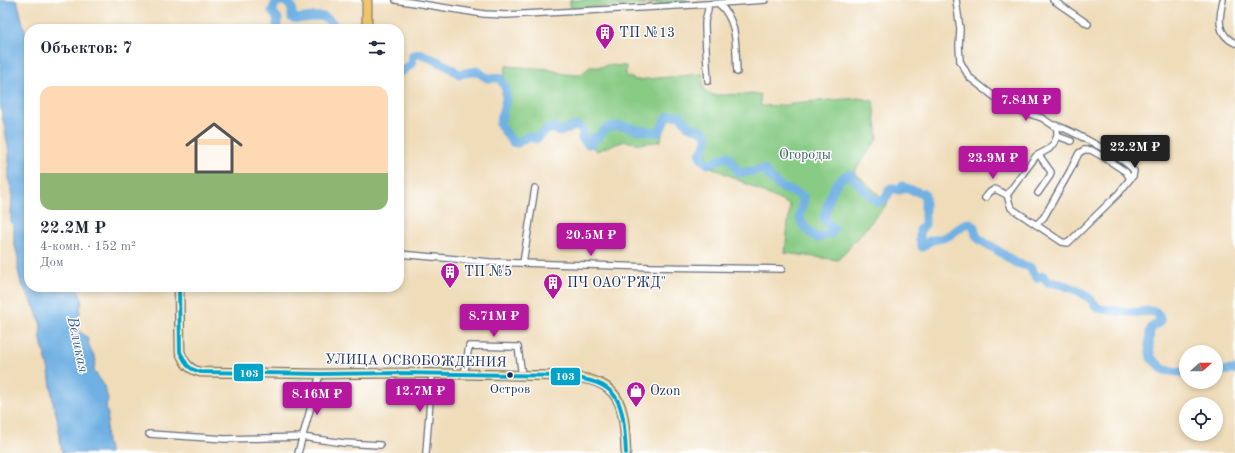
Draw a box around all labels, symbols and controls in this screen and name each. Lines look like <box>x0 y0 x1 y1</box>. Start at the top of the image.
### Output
building icon: ТП №13 <box>594 22 616 50</box>
place label: ТП №13 <box>619 26 675 40</box>
icon: filters <box>366 37 388 59</box>
text: Объектов: 7 <box>40 40 132 57</box>
pin: 7.84M ₽ <box>989 88 1063 122</box>
text: 7.84M ₽ <box>1001 94 1051 107</box>
icon: home <box>178 112 250 184</box>
pin: 22.2M ₽ <box>1098 135 1172 169</box>
text: 22.2M ₽ <box>1110 141 1160 154</box>
pin: 23.9M ₽ <box>956 146 1030 180</box>
park label: Огороды <box>779 148 831 162</box>
text: 23.9M ₽ <box>968 152 1018 165</box>
text: 22.2M ₽ <box>40 220 106 237</box>
pin: 20.5M ₽ <box>554 223 628 257</box>
text: 20.5M ₽ <box>566 229 616 242</box>
text: 4-комн. · 152 m² <box>40 240 136 253</box>
text: Дом <box>40 256 64 269</box>
building icon: ТП №5 <box>439 261 461 289</box>
place label: ТП №5 <box>464 265 512 279</box>
building icon: ПЧ ОАО"РЖД" <box>542 272 564 300</box>
place label: ПЧ ОАО"РЖД" <box>567 276 666 290</box>
pin: 8.71M ₽ <box>457 304 531 338</box>
text: 8.71M ₽ <box>469 310 519 323</box>
water label: Великая <box>64 314 90 375</box>
north arrow <box>1179 345 1223 389</box>
map controls <box>1179 345 1223 441</box>
street label: УЛИЦА ОСВОБОЖДЕНИЯ <box>325 352 507 370</box>
line badge: 103 <box>233 363 264 382</box>
line badge: 103 <box>550 367 581 386</box>
text: 103 <box>239 369 259 380</box>
marker: Остров <box>505 370 515 380</box>
text: 103 <box>555 372 575 383</box>
pin: 12.7M ₽ <box>383 379 457 413</box>
shop icon: Ozon <box>625 380 647 408</box>
pin: 8.16M ₽ <box>280 382 354 416</box>
place label: Остров <box>490 383 530 396</box>
place label: Ozon <box>650 384 681 398</box>
text: 12.7M ₽ <box>395 385 445 398</box>
text: 8.16M ₽ <box>292 388 342 401</box>
button: locate <box>1179 397 1223 441</box>

